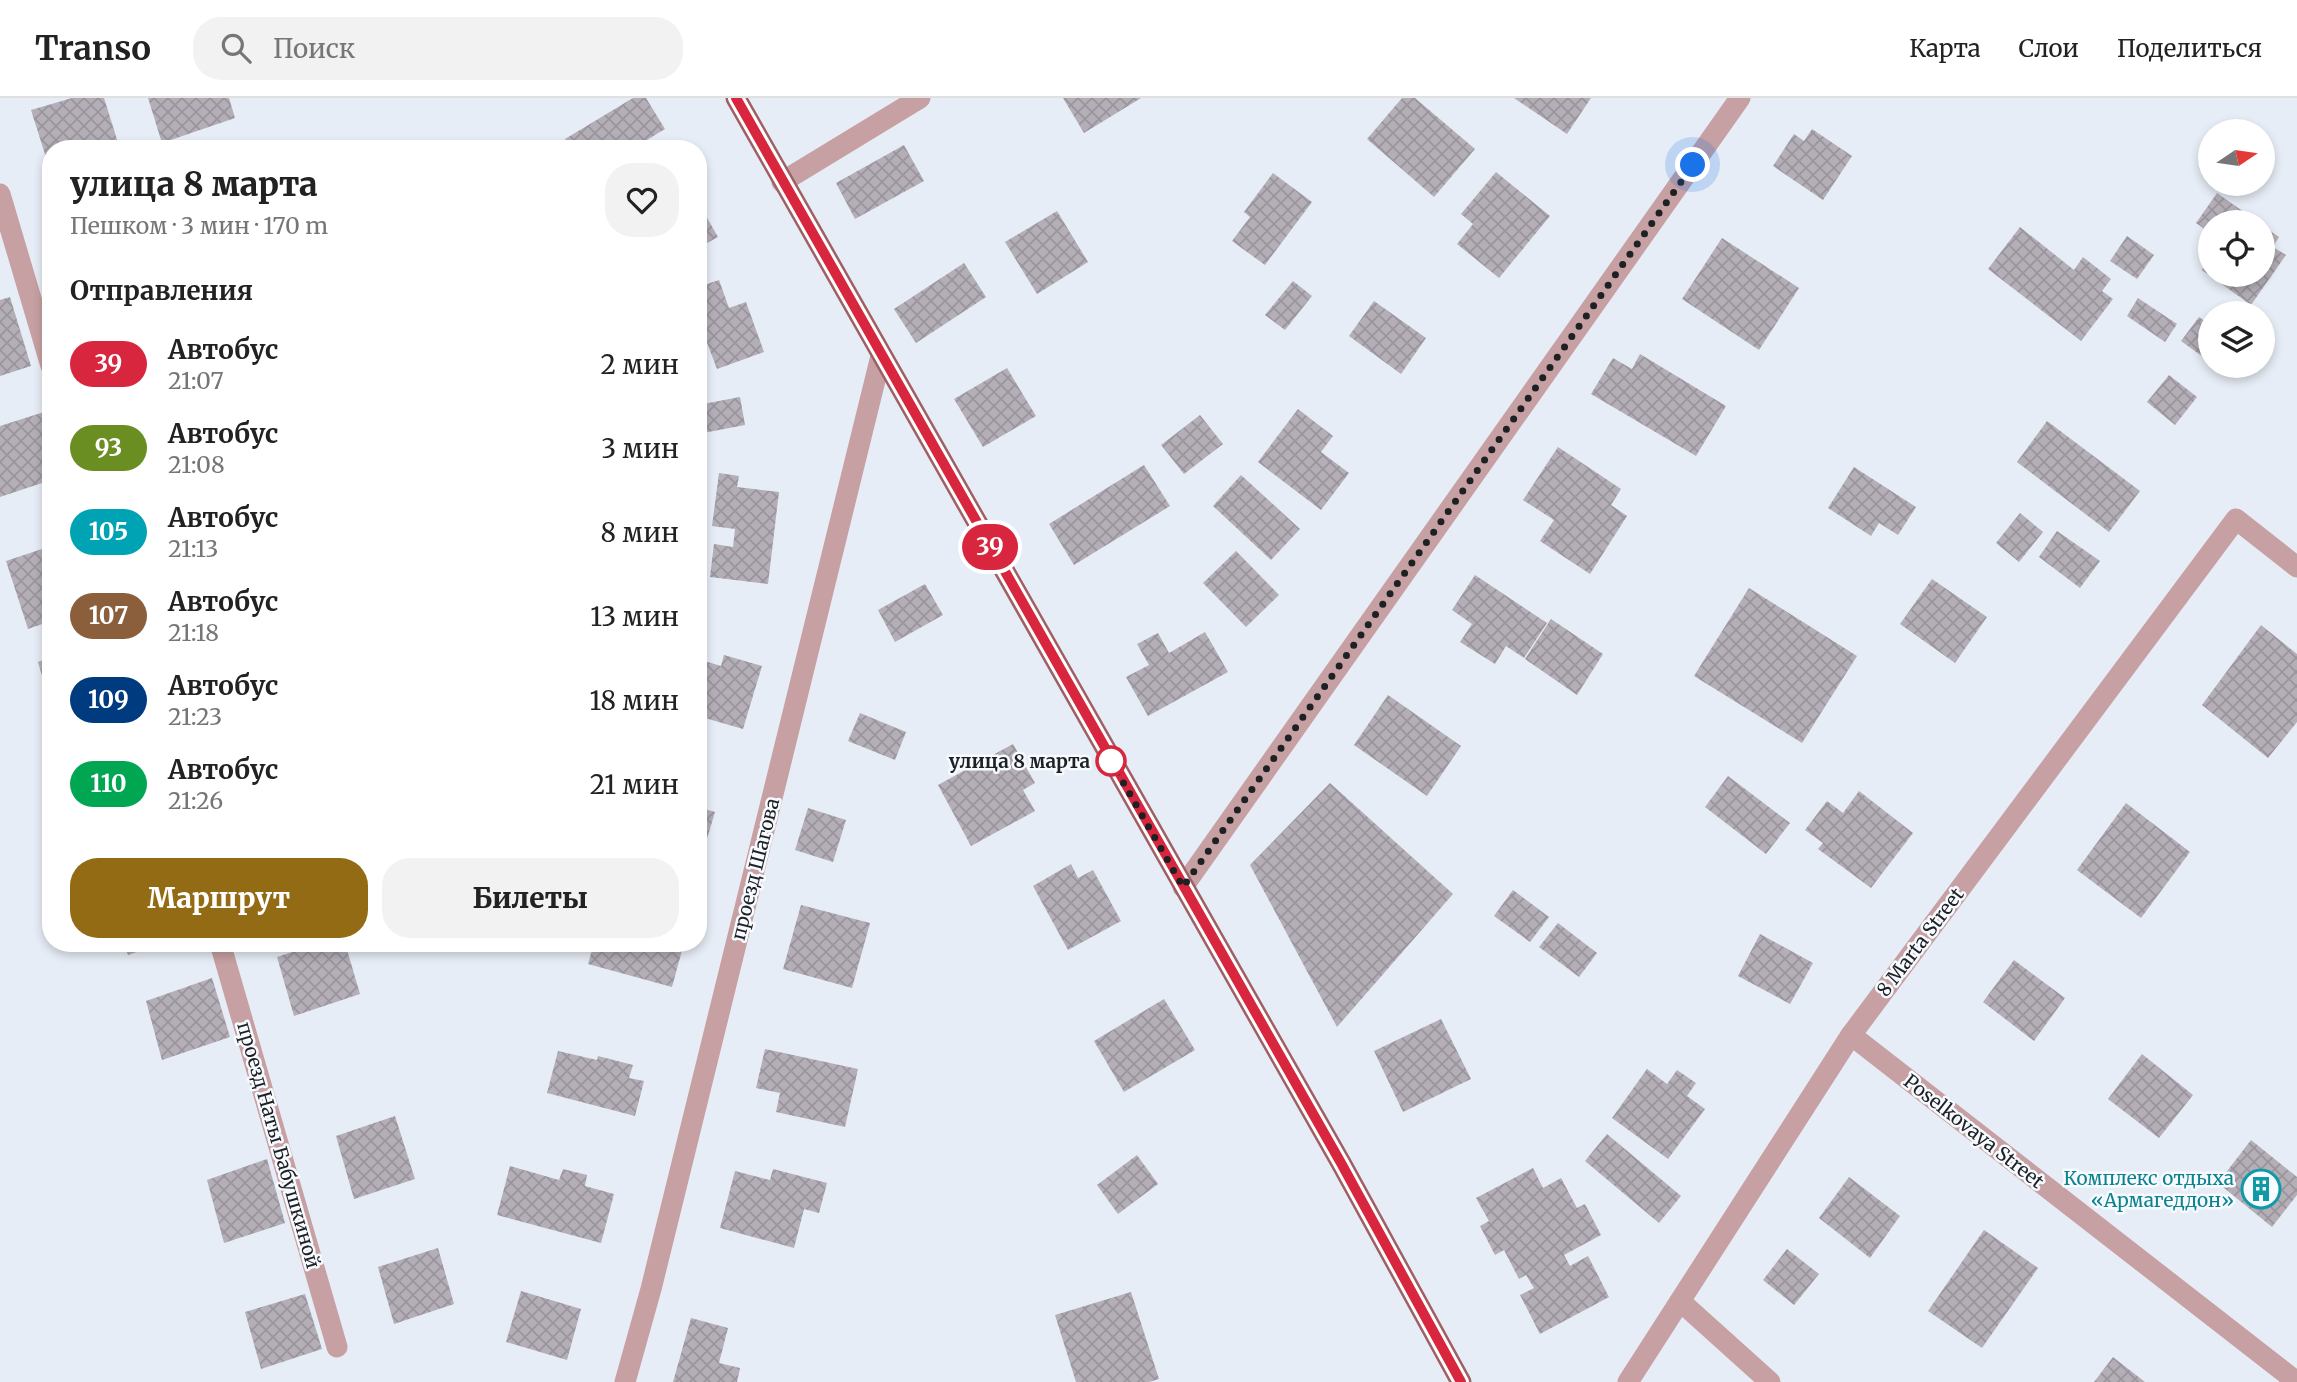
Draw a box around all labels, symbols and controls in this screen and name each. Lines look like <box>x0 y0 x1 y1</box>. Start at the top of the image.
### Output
search box <box>193 17 683 80</box>
text: Transo <box>35 28 151 69</box>
icon: search <box>217 29 255 67</box>
text: Поиск <box>273 32 355 65</box>
text: Карта <box>1909 33 1981 64</box>
text: Слои <box>2019 33 2079 64</box>
text: Поделиться <box>2117 33 2262 64</box>
north arrow <box>2198 119 2275 196</box>
map controls <box>2198 119 2275 378</box>
your location <box>1675 147 1710 182</box>
button: heart <box>605 163 679 237</box>
text: улица 8 марта <box>70 164 318 205</box>
button: locate <box>2198 210 2275 287</box>
text: Пешком · 3 мин · 170 m <box>70 211 328 240</box>
text: Отправления <box>70 274 253 307</box>
button: layers <box>2198 301 2275 378</box>
text: Автобус <box>168 333 278 366</box>
text: 39 <box>95 348 122 379</box>
text: 2 мин <box>601 348 679 381</box>
text: 21:07 <box>168 366 224 395</box>
text: Автобус <box>168 417 278 450</box>
text: 93 <box>95 432 122 463</box>
text: 3 мин <box>601 432 679 465</box>
text: 21:08 <box>168 450 225 479</box>
text: Автобус <box>168 501 278 534</box>
text: 105 <box>89 516 128 547</box>
text: 8 мин <box>601 516 679 549</box>
line badge: 39 <box>958 524 1021 570</box>
text: 39 <box>976 531 1004 562</box>
text: 21:13 <box>168 534 218 563</box>
text: Автобус <box>168 585 278 618</box>
text: 107 <box>89 600 128 631</box>
text: 13 мин <box>590 600 679 633</box>
text: 21:18 <box>168 618 219 647</box>
text: Автобус <box>168 669 278 702</box>
text: 109 <box>88 684 129 715</box>
text: 18 мин <box>590 684 679 717</box>
text: 21:23 <box>168 702 222 731</box>
marker: улица 8 марта <box>1096 746 1126 776</box>
place label: улица 8 марта <box>949 749 1090 773</box>
text: Автобус <box>168 753 278 786</box>
text: 110 <box>90 768 127 799</box>
text: 21 мин <box>590 768 679 801</box>
text: 21:26 <box>168 786 223 815</box>
street label: проезд Шагова <box>726 795 784 943</box>
button: Маршрут <box>70 858 368 938</box>
button: Билеты <box>382 858 679 938</box>
street label: 8 Marta Street <box>1871 882 1969 1001</box>
street label: проезд Наты Бабушкиной <box>232 1019 326 1271</box>
street label: Poselkovaya Street <box>1899 1069 2049 1194</box>
place label: Комплекс отдыха «Армагеддон» <box>2064 1166 2234 1212</box>
building icon: Комплекс отдыха «Армагеддон» <box>2240 1168 2282 1210</box>

